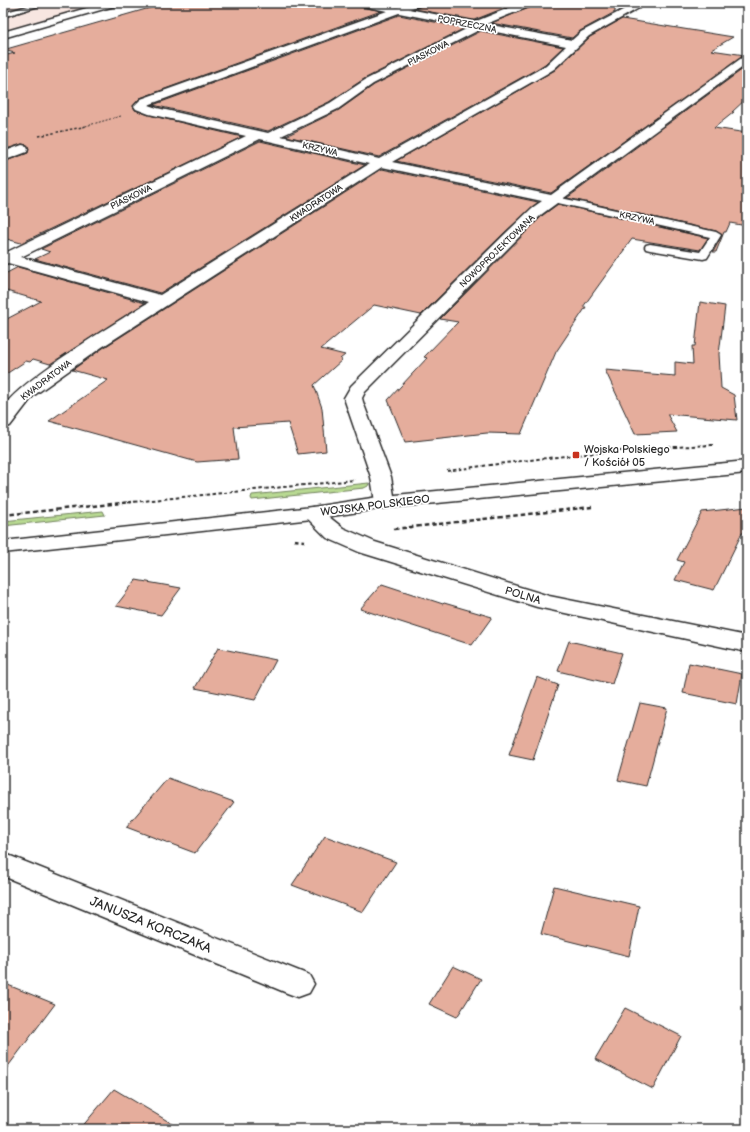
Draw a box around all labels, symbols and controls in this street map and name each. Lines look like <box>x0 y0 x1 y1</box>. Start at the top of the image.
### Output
street label: POPRZECZNA <box>436 13 498 36</box>
street label: PIASKOWA <box>406 38 451 69</box>
street label: KRZYWA <box>301 140 339 159</box>
street label: PIASKOWA <box>109 182 154 212</box>
street label: KWADRATOWA <box>288 182 345 225</box>
street label: KRZYWA <box>618 209 656 228</box>
street label: NOWOPROJEKTOWANA <box>457 212 538 290</box>
street label: KWADRATOWA <box>19 357 74 403</box>
place label: Wojska Polskiego / Kościół 05 <box>584 443 670 469</box>
marker: Wojska Polskiego / Kościół 05 <box>571 450 581 460</box>
street label: WOJSKA POLSKIEGO <box>320 492 430 519</box>
street label: POLNA <box>503 584 543 607</box>
street label: JANUSZA KORCZAKA <box>88 893 214 957</box>

